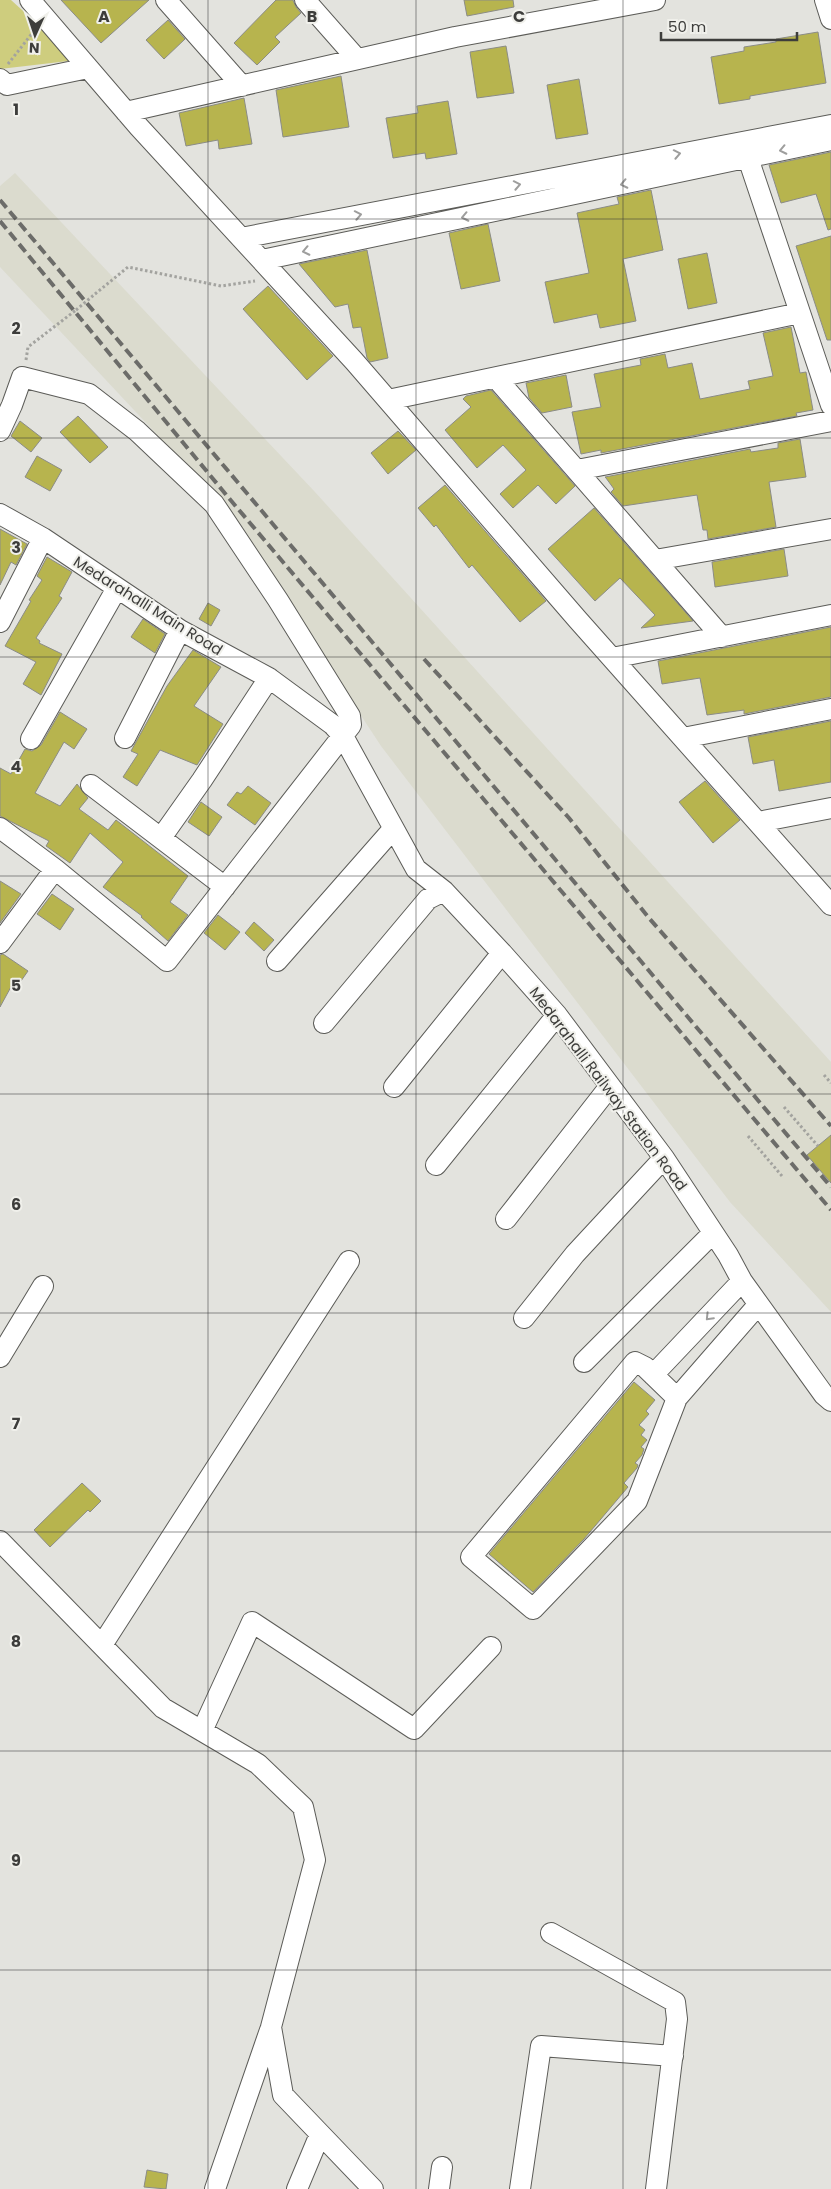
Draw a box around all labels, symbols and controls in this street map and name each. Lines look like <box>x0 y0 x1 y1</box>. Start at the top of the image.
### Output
text: A <box>98 5 110 28</box>
text: B <box>307 5 317 28</box>
text: C <box>513 5 525 28</box>
north arrow <box>10 10 60 60</box>
scale bar <box>661 10 797 42</box>
text: 50 m <box>668 16 706 37</box>
text: N <box>29 38 40 58</box>
text: 1 <box>13 98 19 121</box>
one-way arrow <box>779 144 788 155</box>
one-way arrow <box>673 149 681 160</box>
one-way arrow <box>620 178 629 188</box>
one-way arrow <box>513 180 522 190</box>
one-way arrow <box>353 211 362 221</box>
one-way arrow <box>461 211 470 222</box>
one-way arrow <box>302 245 311 255</box>
text: 2 <box>11 317 21 340</box>
text: 3 <box>11 536 21 559</box>
street label: Medarahalli Main Road <box>70 551 227 660</box>
text: 4 <box>11 755 22 778</box>
text: 5 <box>11 974 21 997</box>
street label: Medarahalli Railway Station Road <box>525 982 692 1195</box>
text: 6 <box>11 1193 21 1216</box>
one-way arrow <box>706 1311 715 1320</box>
text: 7 <box>12 1412 21 1435</box>
text: 8 <box>11 1630 21 1653</box>
text: 9 <box>11 1849 21 1872</box>

